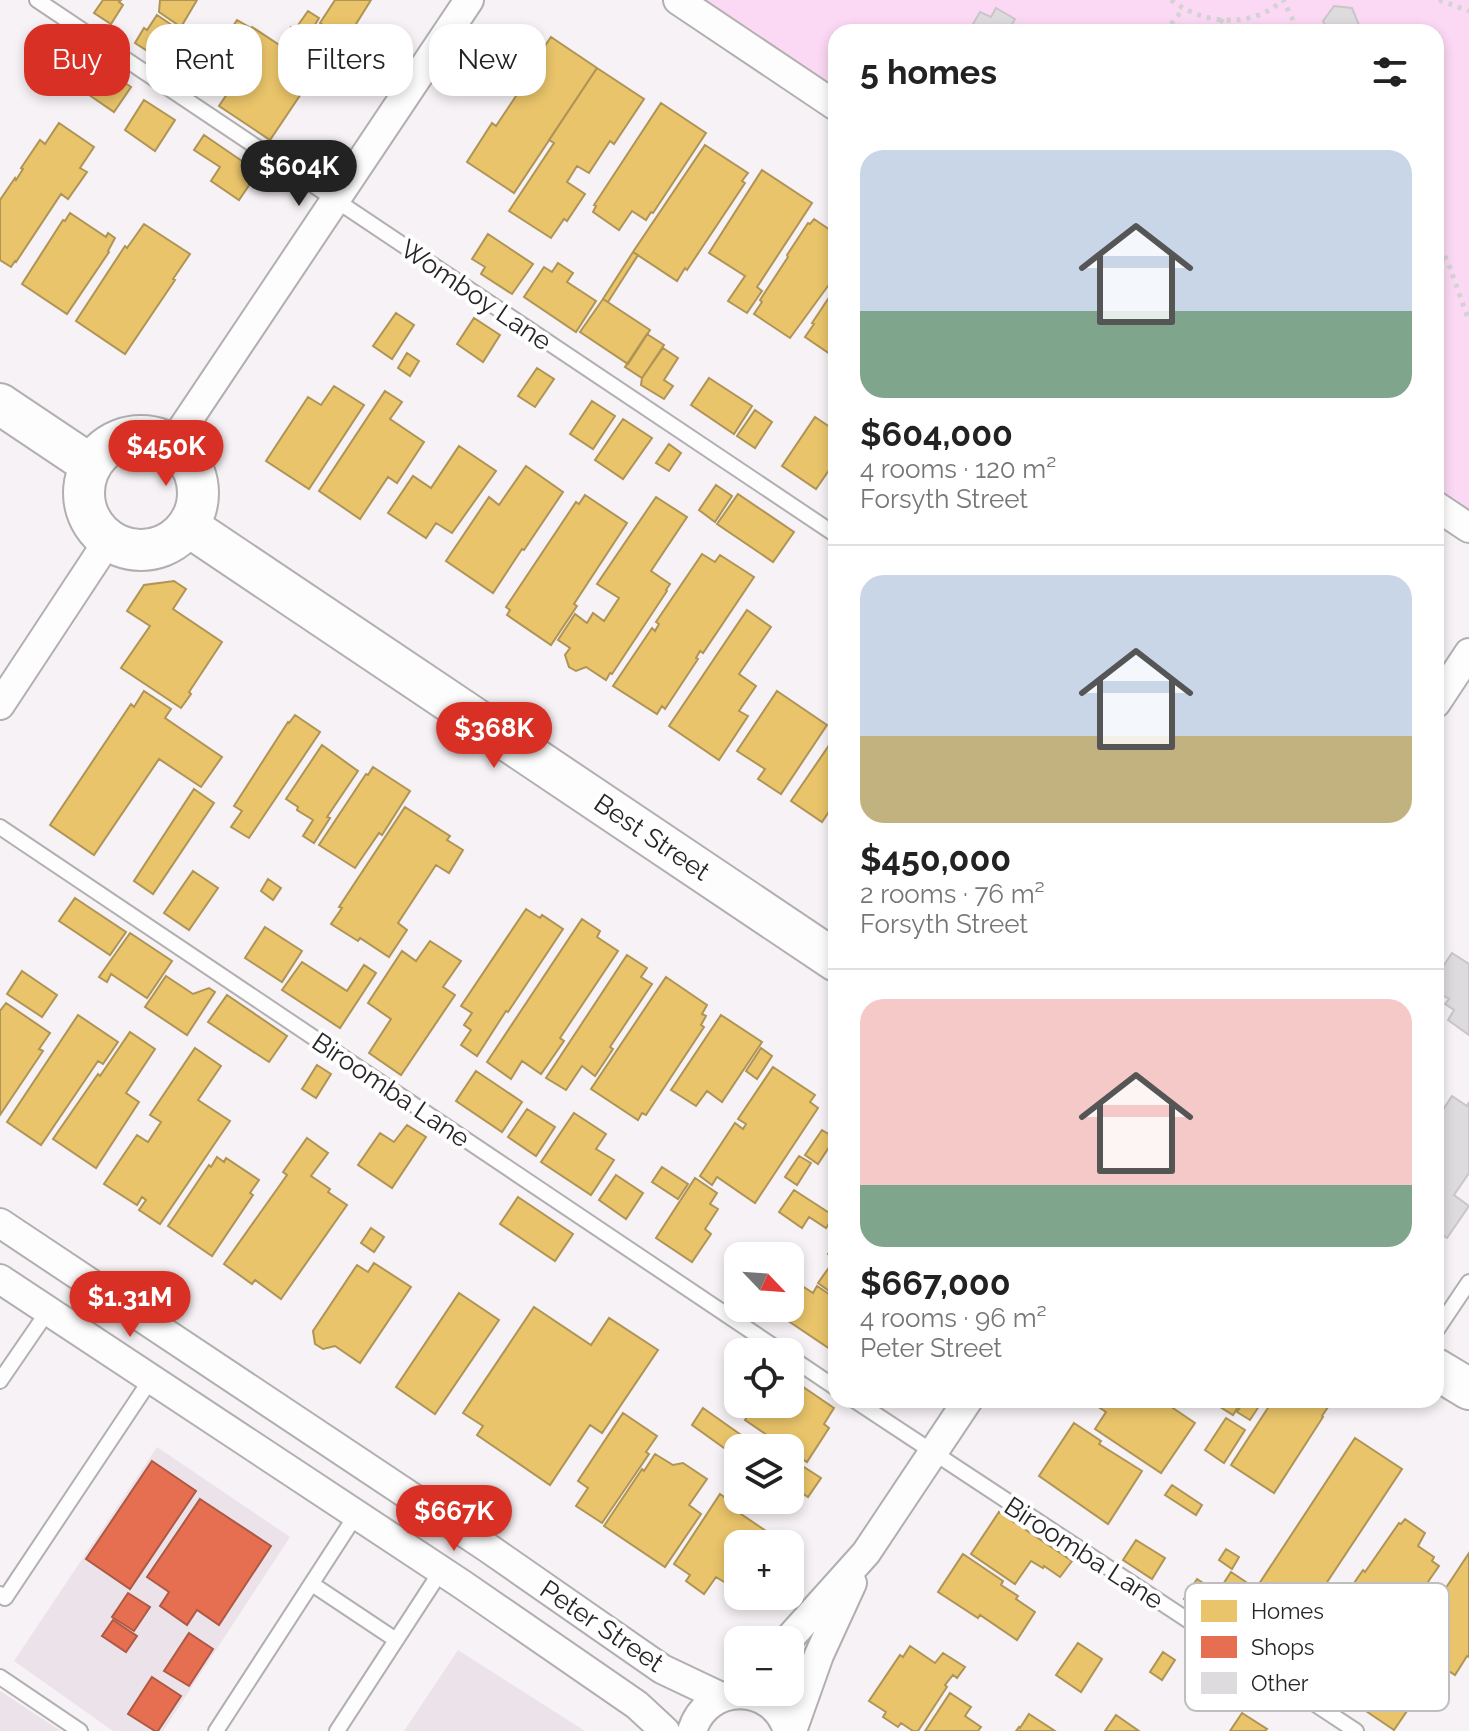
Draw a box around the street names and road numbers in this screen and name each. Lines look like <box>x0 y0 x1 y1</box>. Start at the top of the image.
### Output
street label: Womboy Lane <box>395 233 557 357</box>
street label: Best Street <box>589 788 716 887</box>
street label: Biroomba Lane <box>307 1026 475 1154</box>
street label: Biroomba Lane <box>999 1491 1169 1615</box>
street label: Peter Street <box>535 1574 669 1678</box>

